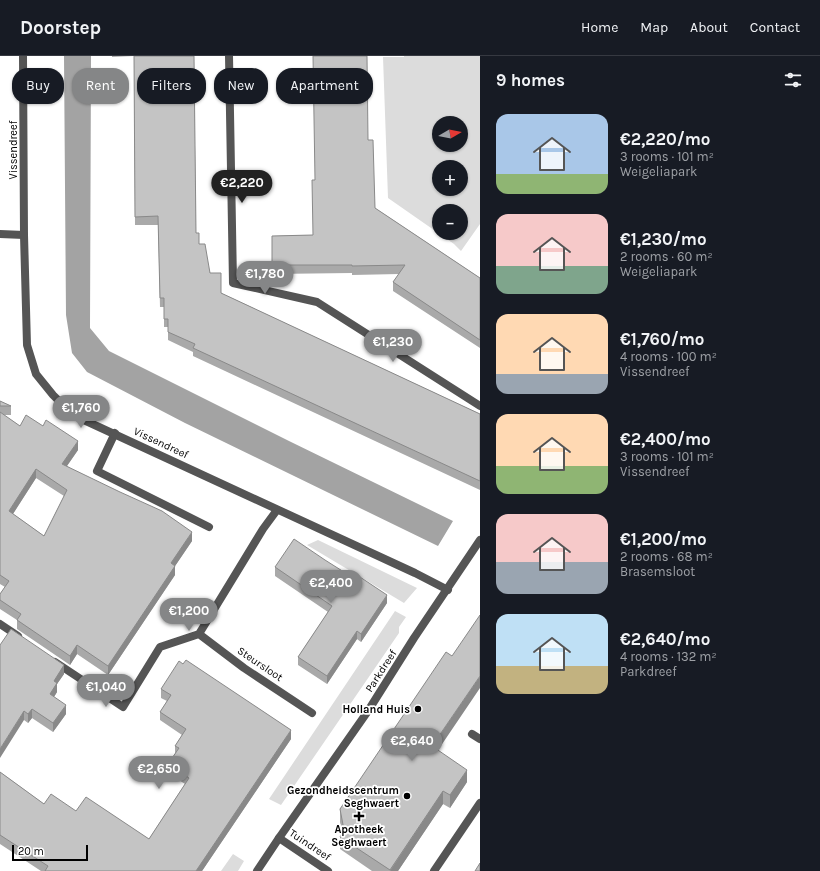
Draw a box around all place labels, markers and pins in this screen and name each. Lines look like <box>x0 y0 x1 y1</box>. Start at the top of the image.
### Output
pin: €2,220 <box>209 170 275 204</box>
pin: €1,780 <box>232 261 298 295</box>
pin: €1,230 <box>360 329 426 363</box>
pin: €1,760 <box>48 395 114 429</box>
pin: €2,400 <box>298 570 364 604</box>
pin: €1,200 <box>156 598 222 632</box>
pin: €1,040 <box>73 674 139 708</box>
place label: Holland Huis <box>342 703 410 716</box>
marker: Holland Huis <box>413 704 423 714</box>
pin: €2,640 <box>379 728 445 762</box>
pin: €2,650 <box>126 756 192 790</box>
place label: Gezondheidscentrum Seghwaert <box>287 784 400 810</box>
marker: Gezondheidscentrum Seghwaert <box>402 791 412 801</box>
marker: Apotheek Seghwaert <box>354 811 364 821</box>
place label: Apotheek Seghwaert <box>331 823 387 849</box>

